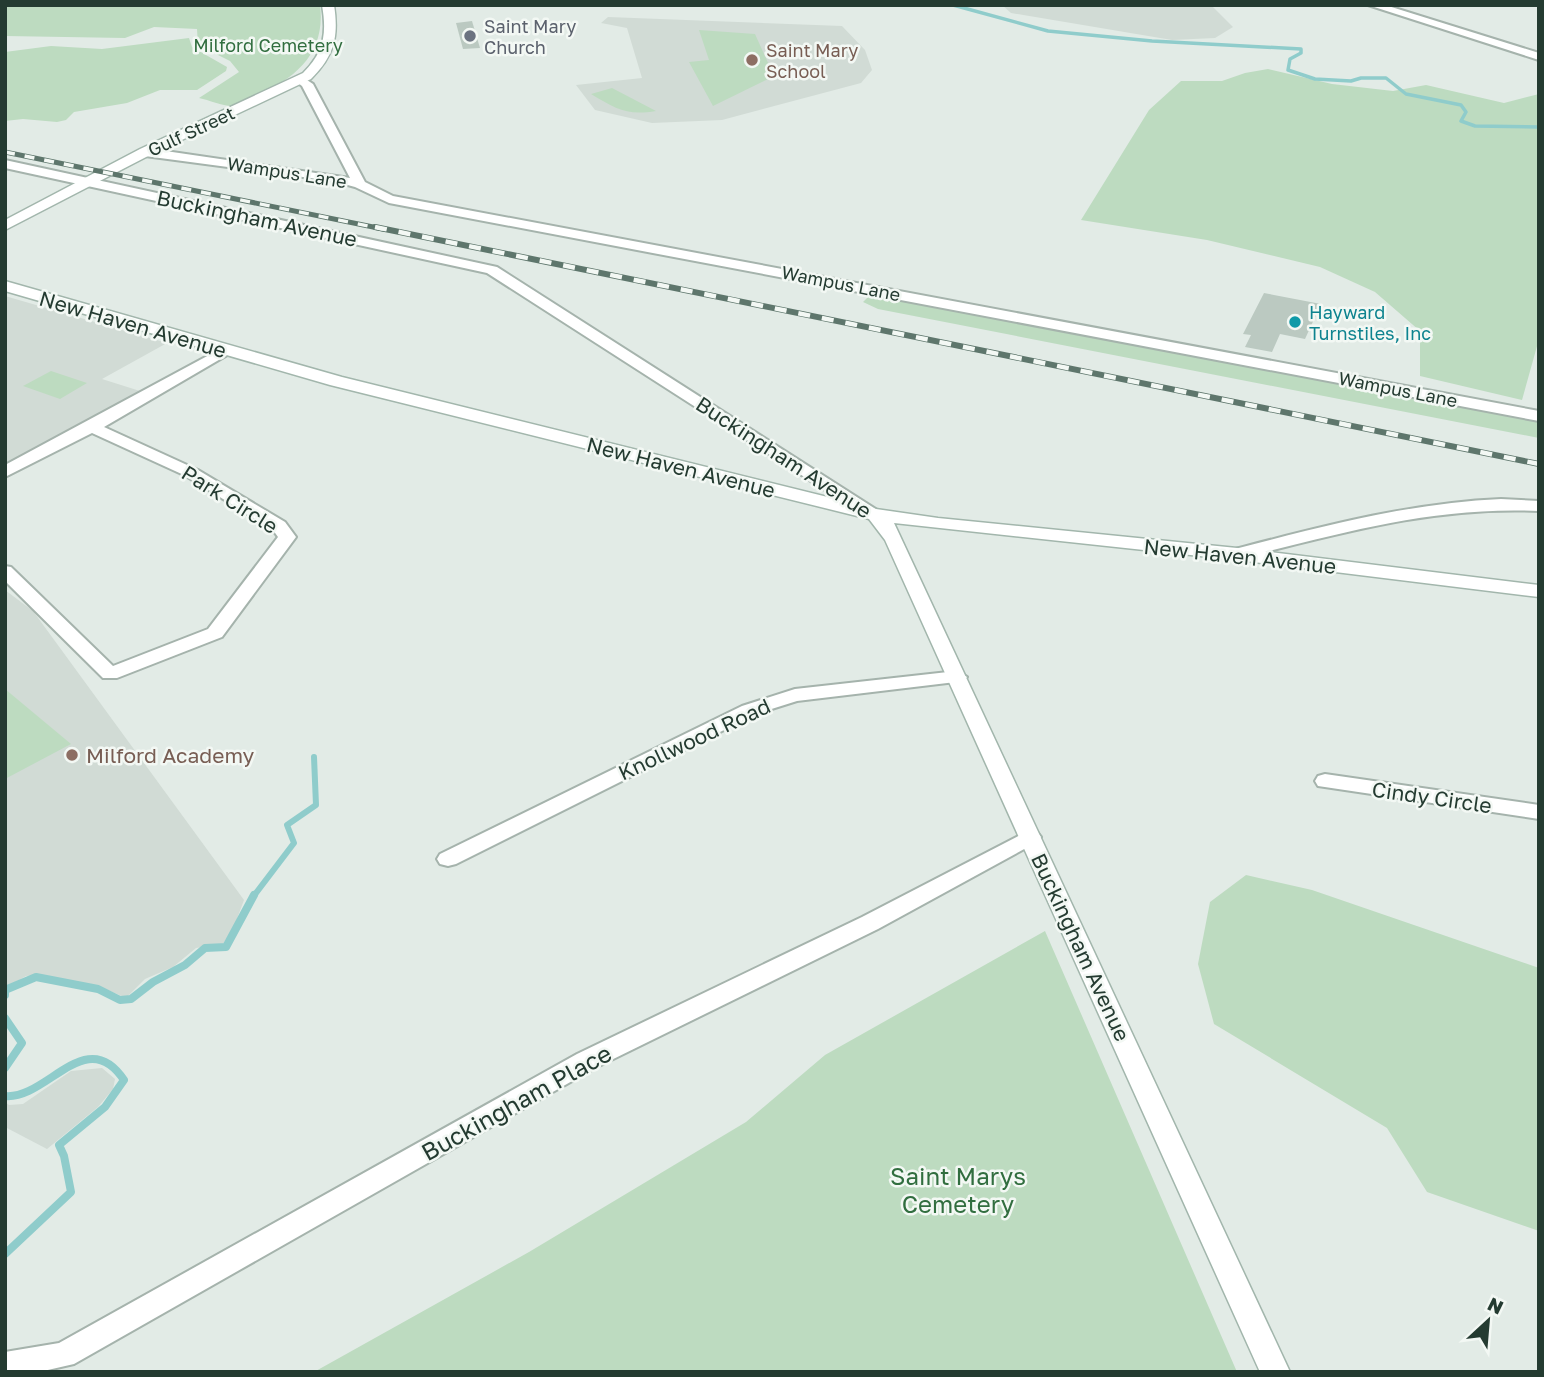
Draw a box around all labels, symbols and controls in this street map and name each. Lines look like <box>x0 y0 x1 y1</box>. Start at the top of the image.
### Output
place label: Saint Mary Church <box>484 15 576 58</box>
marker: Saint Mary Church <box>462 28 478 44</box>
park label: Milford Cemetery <box>193 34 343 56</box>
place label: Saint Mary School <box>766 39 858 82</box>
marker: Saint Mary School <box>744 52 760 68</box>
street label: Gulf Street <box>144 101 238 161</box>
street label: Wampus Lane <box>226 152 348 192</box>
street label: Buckingham Avenue <box>154 184 360 252</box>
street label: Wampus Lane <box>780 261 902 305</box>
street label: New Haven Avenue <box>36 285 230 363</box>
place label: Hayward Turnstiles, Inc <box>1309 301 1431 344</box>
marker: Hayward Turnstiles, Inc <box>1287 314 1303 330</box>
street label: Wampus Lane <box>1337 367 1459 411</box>
street label: Buckingham Avenue <box>691 390 877 524</box>
street label: New Haven Avenue <box>584 431 778 503</box>
street label: Park Circle <box>177 459 283 539</box>
street label: New Haven Avenue <box>1142 533 1338 579</box>
street label: Knollwood Road <box>614 692 774 786</box>
place label: Milford Academy <box>86 742 255 768</box>
marker: Milford Academy <box>64 747 80 763</box>
street label: Cindy Circle <box>1370 776 1494 818</box>
street label: Buckingham Avenue <box>1026 849 1136 1045</box>
street label: Buckingham Place <box>416 1038 616 1166</box>
park label: Saint Marys Cemetery <box>890 1161 1026 1218</box>
north arrow <box>1453 1286 1523 1356</box>
text: N <box>1484 1292 1507 1319</box>

